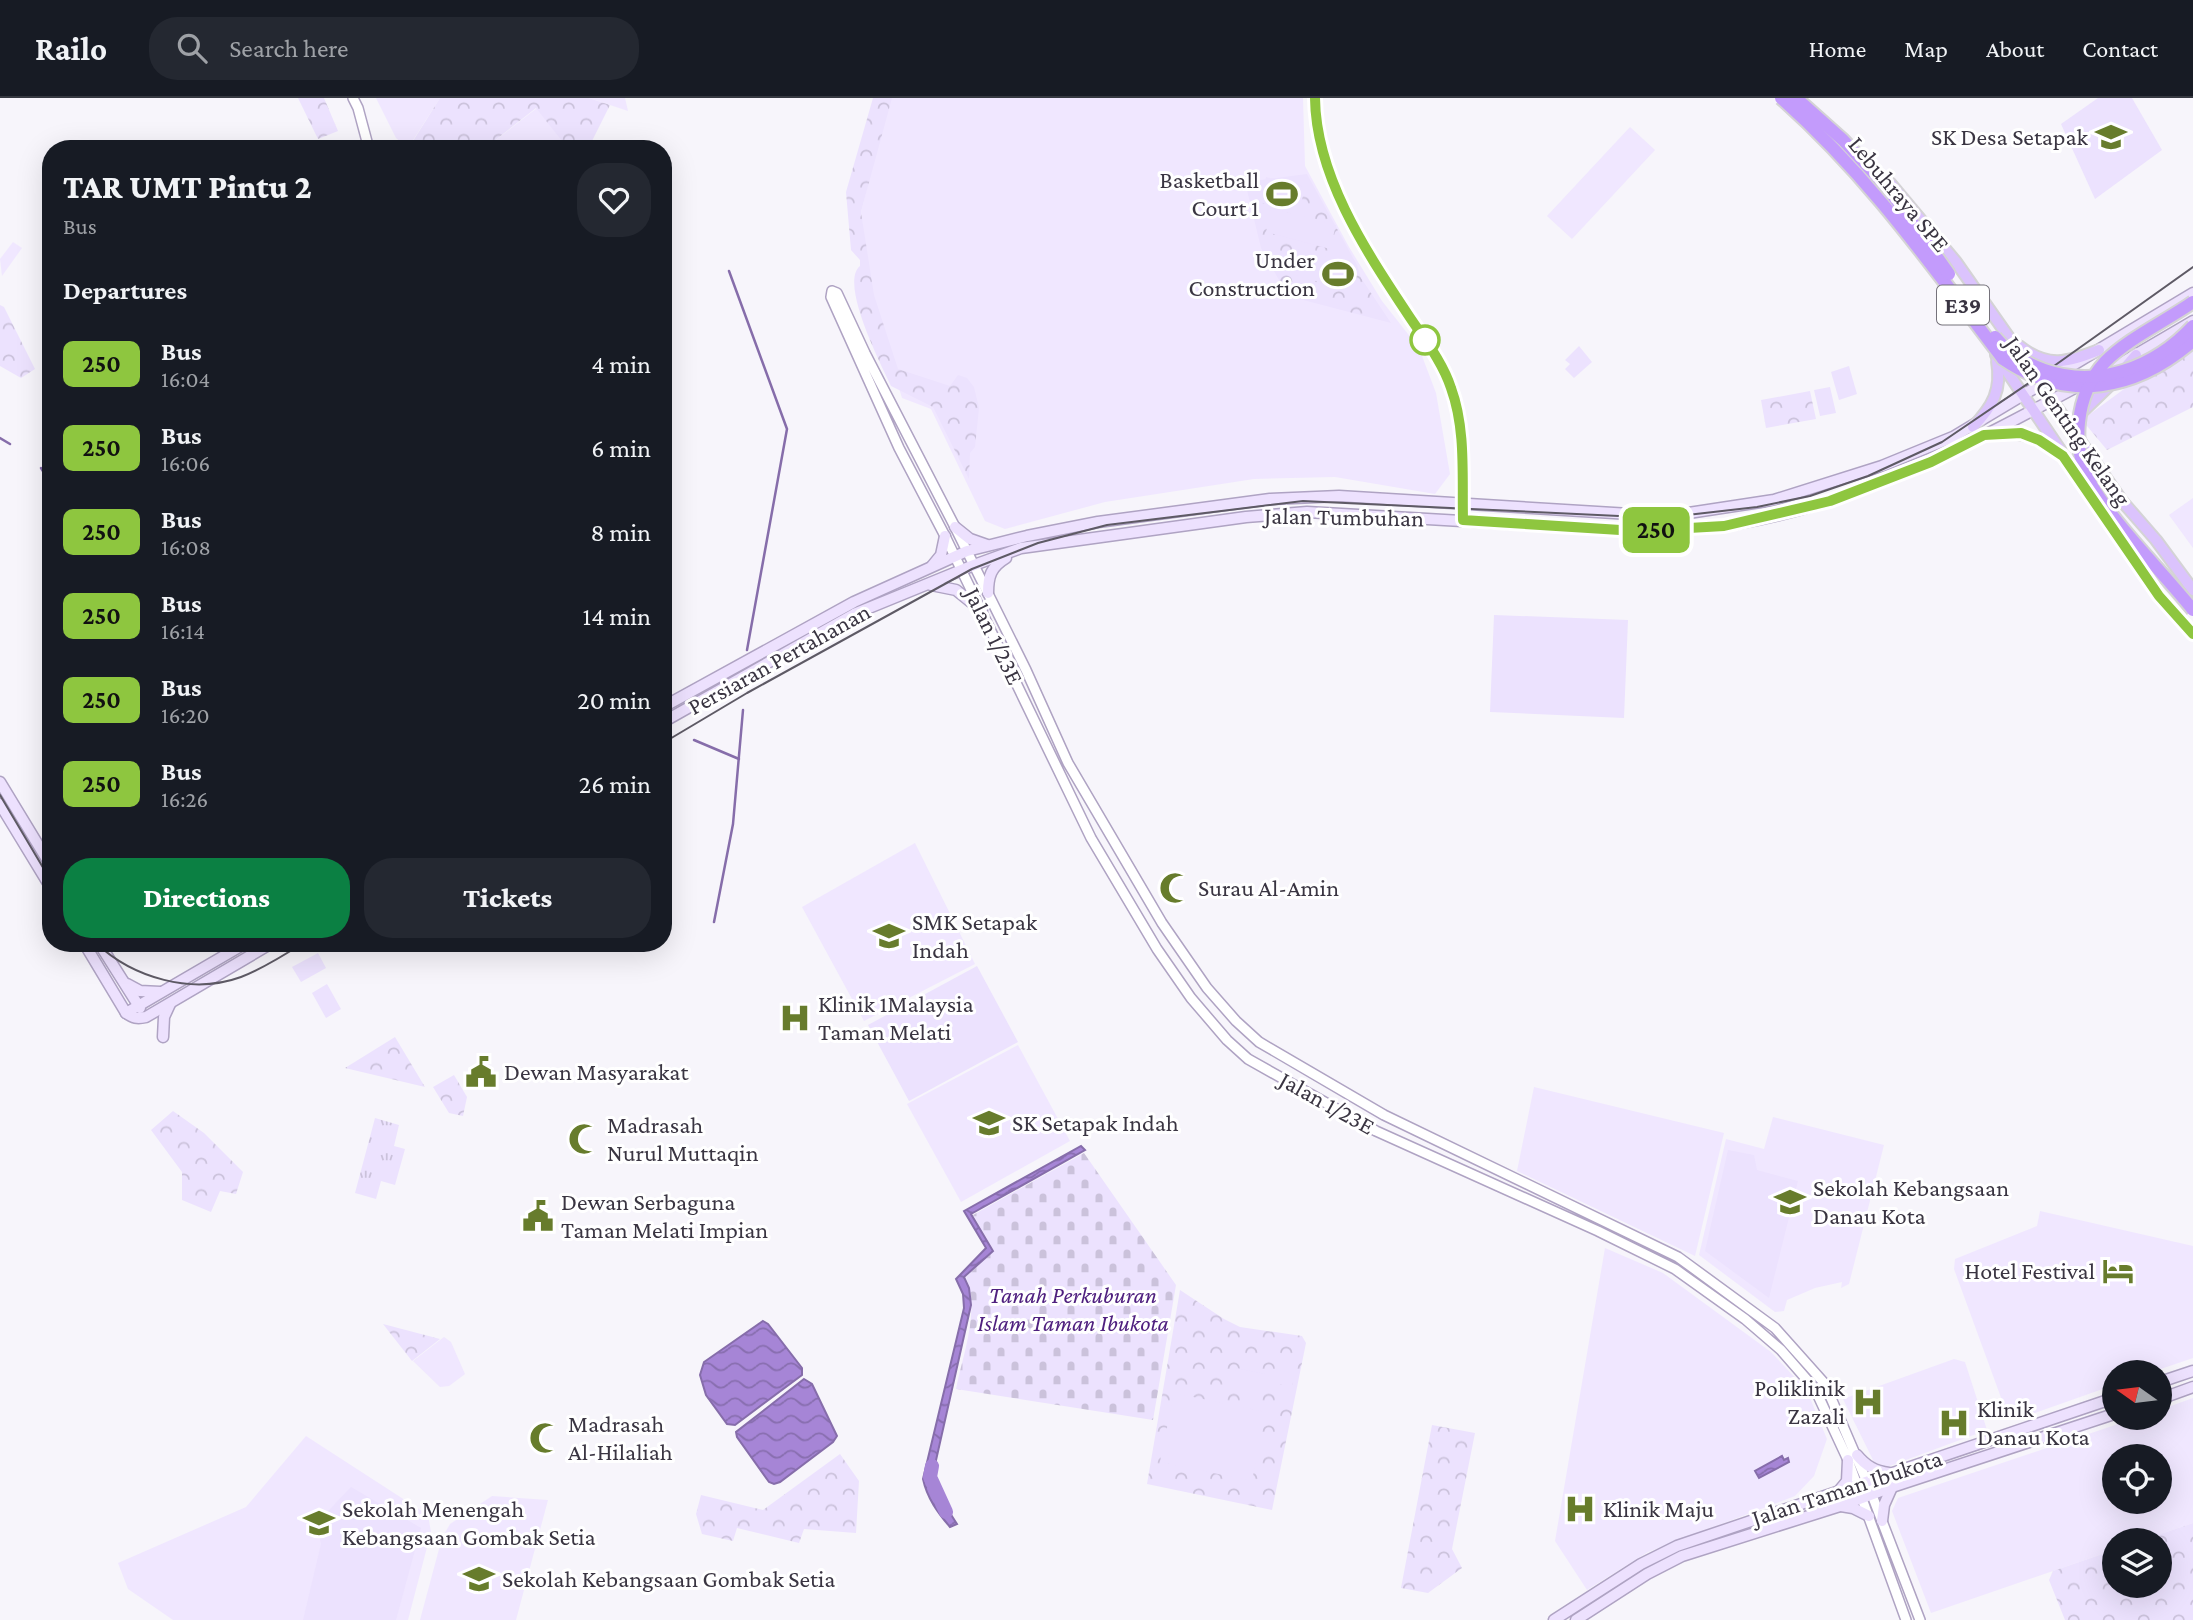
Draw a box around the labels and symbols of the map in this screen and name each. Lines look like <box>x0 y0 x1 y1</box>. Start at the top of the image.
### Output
school or university icon: SK Desa Setapak <box>2094 120 2128 154</box>
place label: SK Desa Setapak <box>1931 123 2089 150</box>
street label: Lebuhraya SPE <box>1843 131 1955 257</box>
place label: Basketball Court 1 <box>1160 166 1259 221</box>
sports icon: Basketball Court 1 <box>1265 177 1299 211</box>
place label: Under Construction <box>1189 246 1315 301</box>
sports icon: Under Construction <box>1321 257 1355 291</box>
road number: E39 <box>1937 286 1989 325</box>
unlabelled marker <box>1410 325 1440 355</box>
street label: Jalan Genting Kelang <box>1999 329 2137 511</box>
street label: Jalan Tumbuhan <box>1262 502 1424 531</box>
line badge: 250 <box>1616 507 1696 553</box>
street label: Jalan 1/23E <box>959 581 1029 689</box>
street label: Persiaran Pertahanan <box>683 597 875 720</box>
mosque icon: Surau Al-Amin <box>1158 871 1192 905</box>
place label: Surau Al-Amin <box>1198 874 1339 901</box>
place label: SMK Setapak Indah <box>912 908 1038 963</box>
school or university icon: SMK Setapak Indah <box>872 919 906 953</box>
place label: Klinik 1Malaysia Taman Melati <box>818 990 974 1045</box>
hospital icon: Klinik 1Malaysia Taman Melati <box>778 1001 812 1035</box>
public building icon: Dewan Masyarakat <box>464 1055 498 1089</box>
place label: Dewan Masyarakat <box>504 1058 689 1085</box>
street label: Jalan 1/23E <box>1273 1064 1379 1140</box>
school or university icon: SK Setapak Indah <box>972 1106 1006 1140</box>
place label: SK Setapak Indah <box>1012 1109 1179 1136</box>
place label: Madrasah Nurul Muttaqin <box>607 1111 759 1166</box>
mosque icon: Madrasah Nurul Muttaqin <box>567 1122 601 1156</box>
place label: Sekolah Kebangsaan Danau Kota <box>1813 1174 2009 1229</box>
school or university icon: Sekolah Kebangsaan Danau Kota <box>1773 1185 1807 1219</box>
place label: Dewan Serbaguna Taman Melati Impian <box>561 1188 768 1243</box>
public building icon: Dewan Serbaguna Taman Melati Impian <box>521 1199 555 1233</box>
hotel icon: Hotel Festival <box>2101 1254 2135 1288</box>
place label: Hotel Festival <box>1964 1257 2095 1284</box>
park label: Tanah Perkuburan Islam Taman Ibukota <box>977 1281 1169 1336</box>
north arrow <box>2102 1360 2172 1430</box>
place label: Poliklinik Zazali <box>1754 1374 1846 1429</box>
hospital icon: Poliklinik Zazali <box>1851 1385 1885 1419</box>
place label: Klinik Danau Kota <box>1977 1395 2090 1450</box>
hospital icon: Klinik Danau Kota <box>1937 1406 1971 1440</box>
place label: Madrasah Al-Hilaliah <box>568 1410 673 1465</box>
mosque icon: Madrasah Al-Hilaliah <box>528 1421 562 1455</box>
street label: Jalan Taman Ibukota <box>1746 1444 1945 1532</box>
hospital icon: Klinik Maju <box>1563 1492 1597 1526</box>
place label: Sekolah Menengah Kebangsaan Gombak Setia <box>342 1495 596 1550</box>
place label: Klinik Maju <box>1603 1495 1714 1522</box>
school or university icon: Sekolah Menengah Kebangsaan Gombak Setia <box>302 1506 336 1540</box>
school or university icon: Sekolah Kebangsaan Gombak Setia <box>462 1562 496 1596</box>
place label: Sekolah Kebangsaan Gombak Setia <box>502 1565 835 1592</box>

